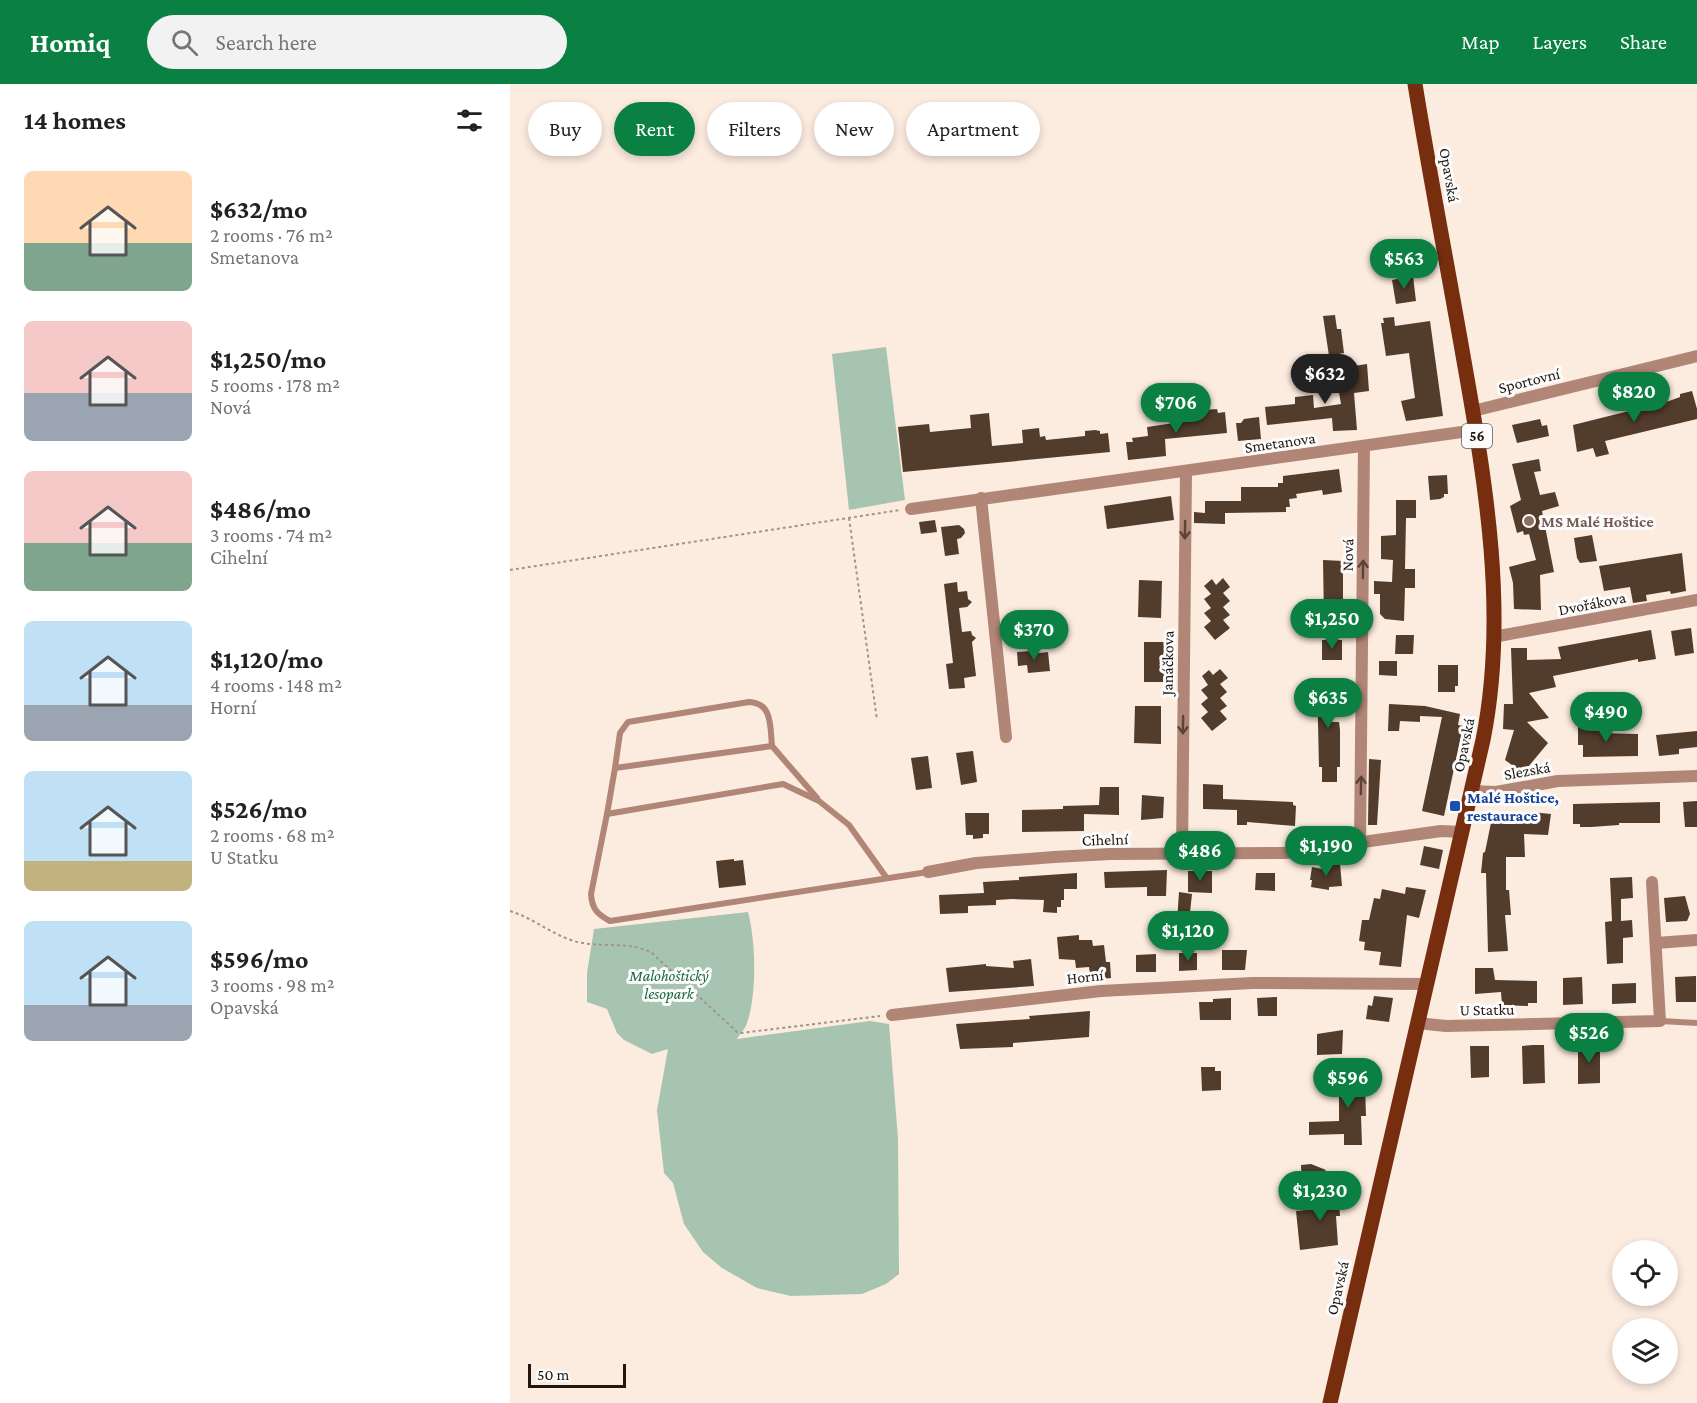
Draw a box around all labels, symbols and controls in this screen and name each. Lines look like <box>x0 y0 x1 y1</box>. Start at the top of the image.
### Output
search box <box>147 15 567 69</box>
icon: search <box>168 26 201 59</box>
text: Homiq <box>30 27 111 58</box>
text: Search here <box>216 30 317 55</box>
text: Map <box>1461 30 1500 54</box>
text: Layers <box>1533 30 1587 54</box>
text: Share <box>1620 30 1667 54</box>
chip: Buy <box>528 102 602 156</box>
chip: Rent <box>614 102 695 156</box>
chip: Filters <box>707 102 802 156</box>
chip: New <box>814 102 894 156</box>
chip: Apartment <box>906 102 1040 156</box>
icon: filters <box>453 104 486 137</box>
text: 14 homes <box>24 106 126 135</box>
street label: Opavská <box>1435 147 1463 204</box>
icon: home <box>72 195 144 267</box>
text: $632/mo <box>210 195 308 224</box>
text: 2 rooms · 76 m² <box>210 224 333 246</box>
pin: $563 <box>1368 239 1440 290</box>
text: Smetanova <box>210 246 299 268</box>
text: $563 <box>1384 247 1424 269</box>
icon: home <box>72 345 144 417</box>
text: $1,250/mo <box>210 345 326 374</box>
pin: $632 <box>1289 354 1361 405</box>
text: $632 <box>1305 362 1345 384</box>
street label: Sportovní <box>1497 364 1563 397</box>
pin: $820 <box>1598 372 1670 423</box>
text: 5 rooms · 178 m² <box>210 374 340 396</box>
text: $820 <box>1612 380 1656 402</box>
pin: $706 <box>1140 383 1212 434</box>
text: $706 <box>1155 391 1197 413</box>
text: Nová <box>210 396 251 418</box>
road number: 56 <box>1462 424 1492 448</box>
street label: Smetanova <box>1244 429 1317 456</box>
icon: home <box>72 495 144 567</box>
text: $486/mo <box>210 495 311 524</box>
place label: MS Malé Hoštice <box>1541 513 1654 530</box>
marker: MS Malé Hoštice <box>1522 514 1536 528</box>
one-way arrow <box>1179 520 1191 540</box>
text: 3 rooms · 74 m² <box>210 524 332 546</box>
street label: Nová <box>1339 538 1356 572</box>
text: Cihelní <box>210 546 268 568</box>
one-way arrow <box>1357 560 1369 580</box>
street label: Dvořákova <box>1557 588 1628 618</box>
pin: $1,250 <box>1283 599 1381 650</box>
text: $1,250 <box>1304 607 1360 629</box>
pin: $370 <box>998 610 1070 661</box>
text: $370 <box>1013 618 1055 640</box>
street label: Janáčkova <box>1158 630 1178 698</box>
icon: home <box>72 645 144 717</box>
text: $1,120/mo <box>210 645 323 674</box>
text: 4 rooms · 148 m² <box>210 674 342 696</box>
pin: $635 <box>1292 678 1364 729</box>
text: $635 <box>1308 686 1348 708</box>
pin: $490 <box>1570 692 1642 743</box>
text: Horní <box>210 696 256 718</box>
text: $490 <box>1584 700 1628 722</box>
one-way arrow <box>1177 715 1189 735</box>
street label: Opavská <box>1449 716 1479 774</box>
street label: Slezská <box>1503 758 1552 783</box>
one-way arrow <box>1355 776 1367 796</box>
place label: Malé Hoštice, restaurace <box>1467 789 1559 824</box>
icon: home <box>72 795 144 867</box>
text: $526/mo <box>210 795 307 824</box>
marker: Malé Hoštice, restaurace <box>1448 799 1462 813</box>
text: 2 rooms · 68 m² <box>210 824 335 846</box>
pin: $1,190 <box>1277 826 1375 877</box>
street label: Cihelní <box>1082 830 1129 849</box>
pin: $486 <box>1164 831 1236 882</box>
text: $1,190 <box>1299 834 1353 856</box>
text: $486 <box>1178 839 1222 861</box>
text: U Statku <box>210 846 279 868</box>
pin: $1,120 <box>1139 911 1237 962</box>
text: $1,120 <box>1162 919 1214 941</box>
icon: home <box>72 945 144 1017</box>
text: $596/mo <box>210 945 308 974</box>
street label: Horní <box>1066 966 1105 987</box>
park label: Malohoštický lesopark <box>628 967 710 1003</box>
text: 3 rooms · 98 m² <box>210 974 335 996</box>
text: Opavská <box>210 996 279 1018</box>
street label: U Statku <box>1459 1001 1515 1018</box>
pin: $526 <box>1553 1013 1625 1064</box>
text: $526 <box>1569 1021 1609 1043</box>
pin: $596 <box>1312 1058 1384 1109</box>
text: $596 <box>1327 1066 1369 1088</box>
pin: $1,230 <box>1271 1171 1369 1222</box>
text: $1,230 <box>1292 1179 1348 1201</box>
map controls <box>1612 1240 1678 1384</box>
button: locate <box>1612 1240 1678 1306</box>
street label: Opavská <box>1323 1259 1353 1317</box>
button: layers <box>1612 1318 1678 1384</box>
scale bar <box>528 1361 626 1388</box>
text: 50 m <box>537 1366 569 1383</box>

